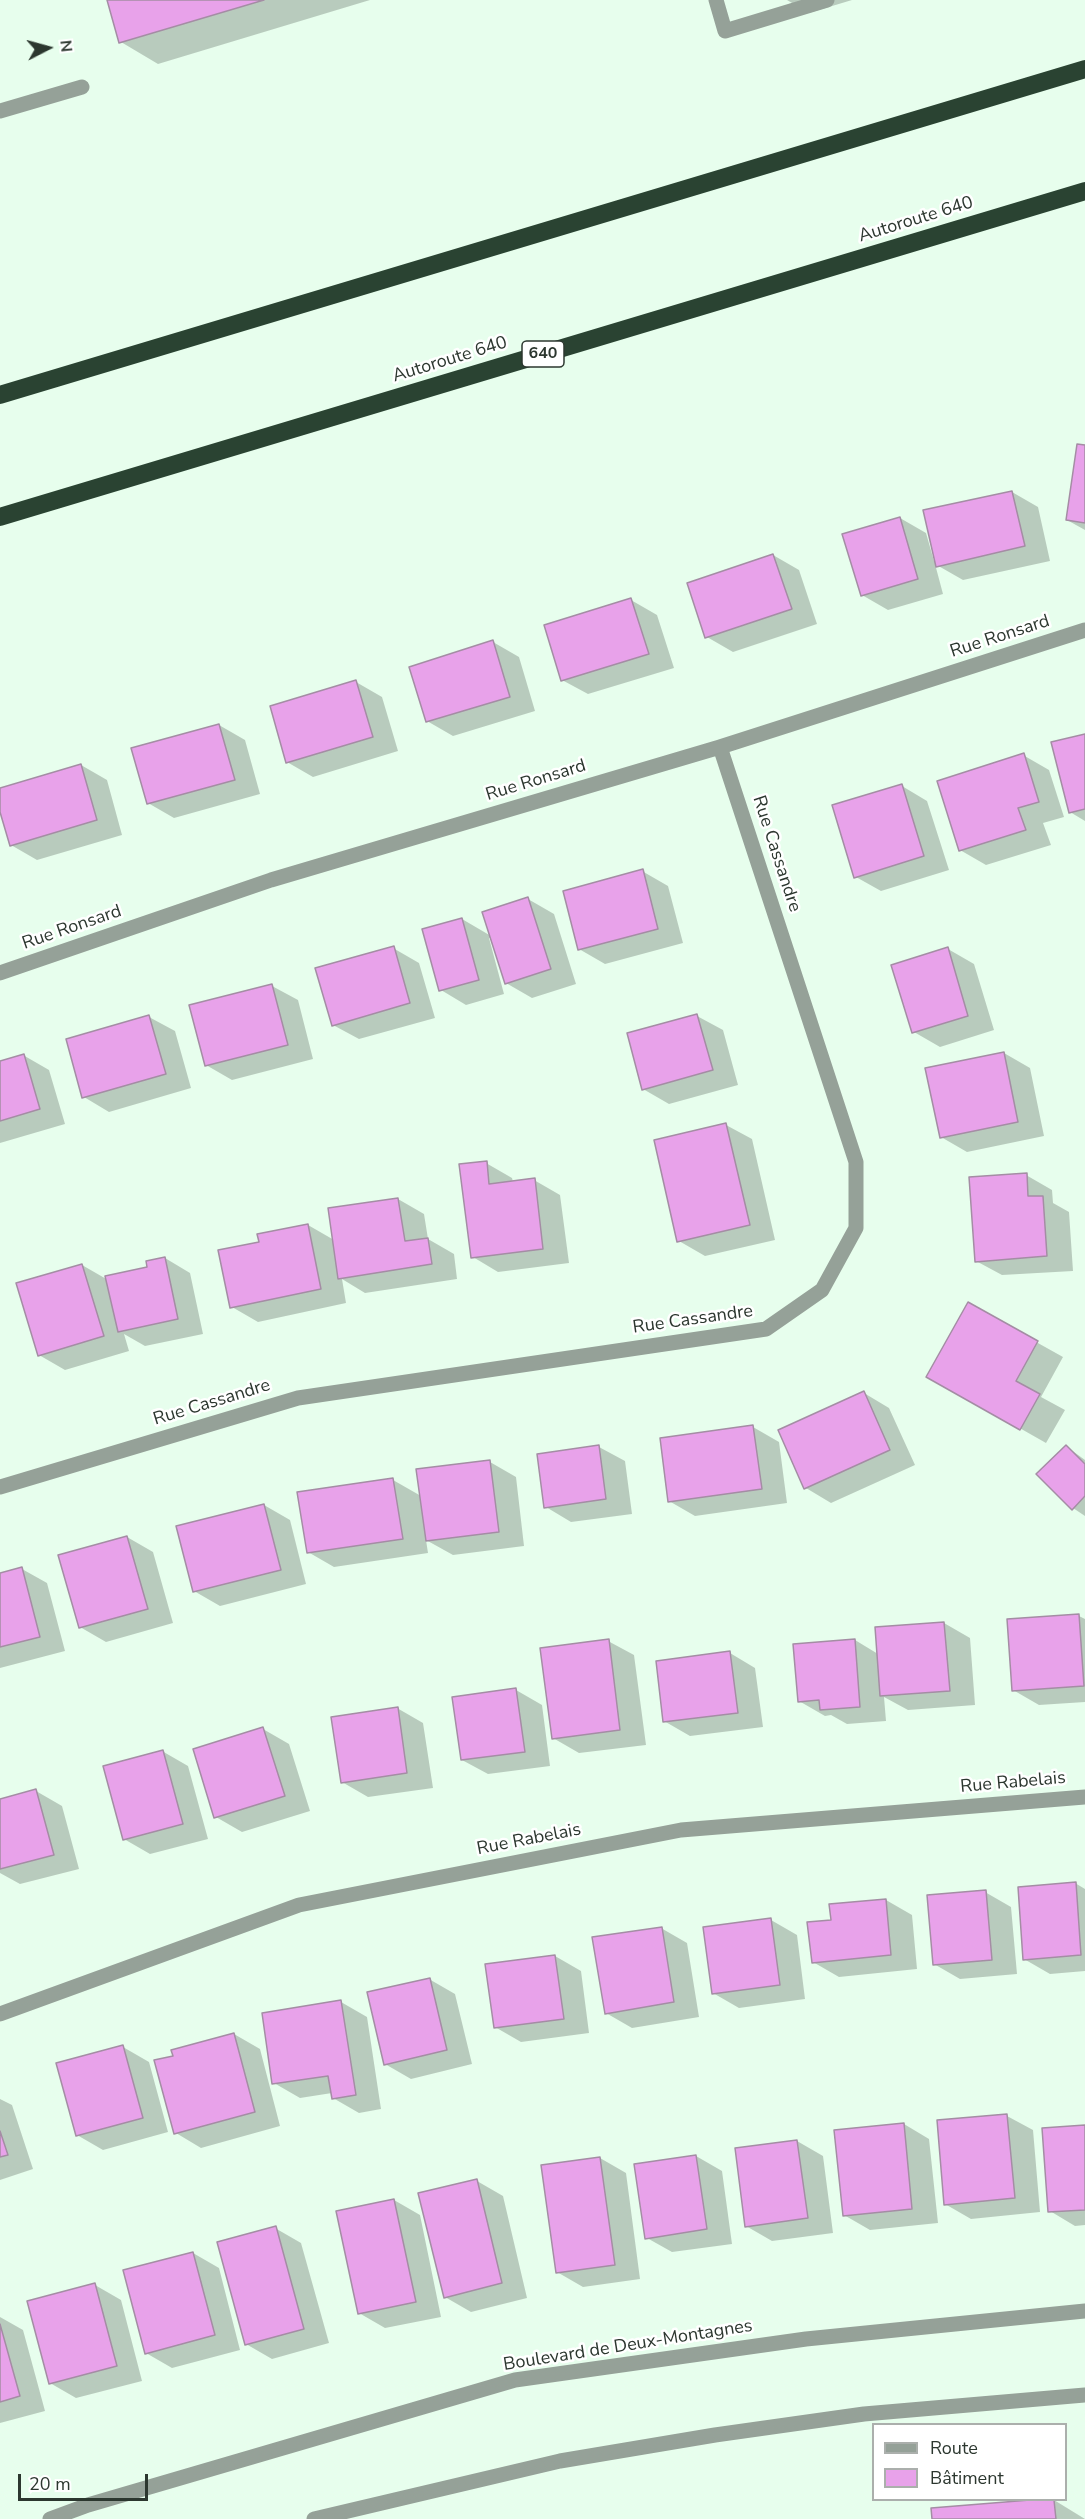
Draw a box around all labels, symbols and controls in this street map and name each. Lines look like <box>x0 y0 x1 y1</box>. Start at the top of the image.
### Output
north arrow <box>18 18 78 78</box>
text: N <box>54 39 77 53</box>
street label: Autoroute 640 <box>856 192 976 248</box>
street label: Autoroute 640 <box>390 332 510 388</box>
road number: 640 <box>522 341 564 367</box>
street label: Rue Ronsard <box>947 611 1053 663</box>
street label: Rue Ronsard <box>483 756 589 806</box>
street label: Rue Cassandre <box>747 793 805 915</box>
street label: Rue Ronsard <box>20 901 124 955</box>
street label: Rue Cassandre <box>631 1301 755 1339</box>
street label: Rue Cassandre <box>151 1375 273 1431</box>
street label: Rue Rabelais <box>959 1768 1067 1798</box>
street label: Rue Rabelais <box>475 1819 583 1861</box>
street label: Boulevard de Deux-Montagnes <box>502 2316 754 2376</box>
legend <box>872 2423 1067 2501</box>
text: Route <box>930 2436 978 2460</box>
scale bar <box>21 2462 152 2500</box>
text: Bâtiment <box>930 2466 1004 2490</box>
text: 20 m <box>29 2472 71 2496</box>

